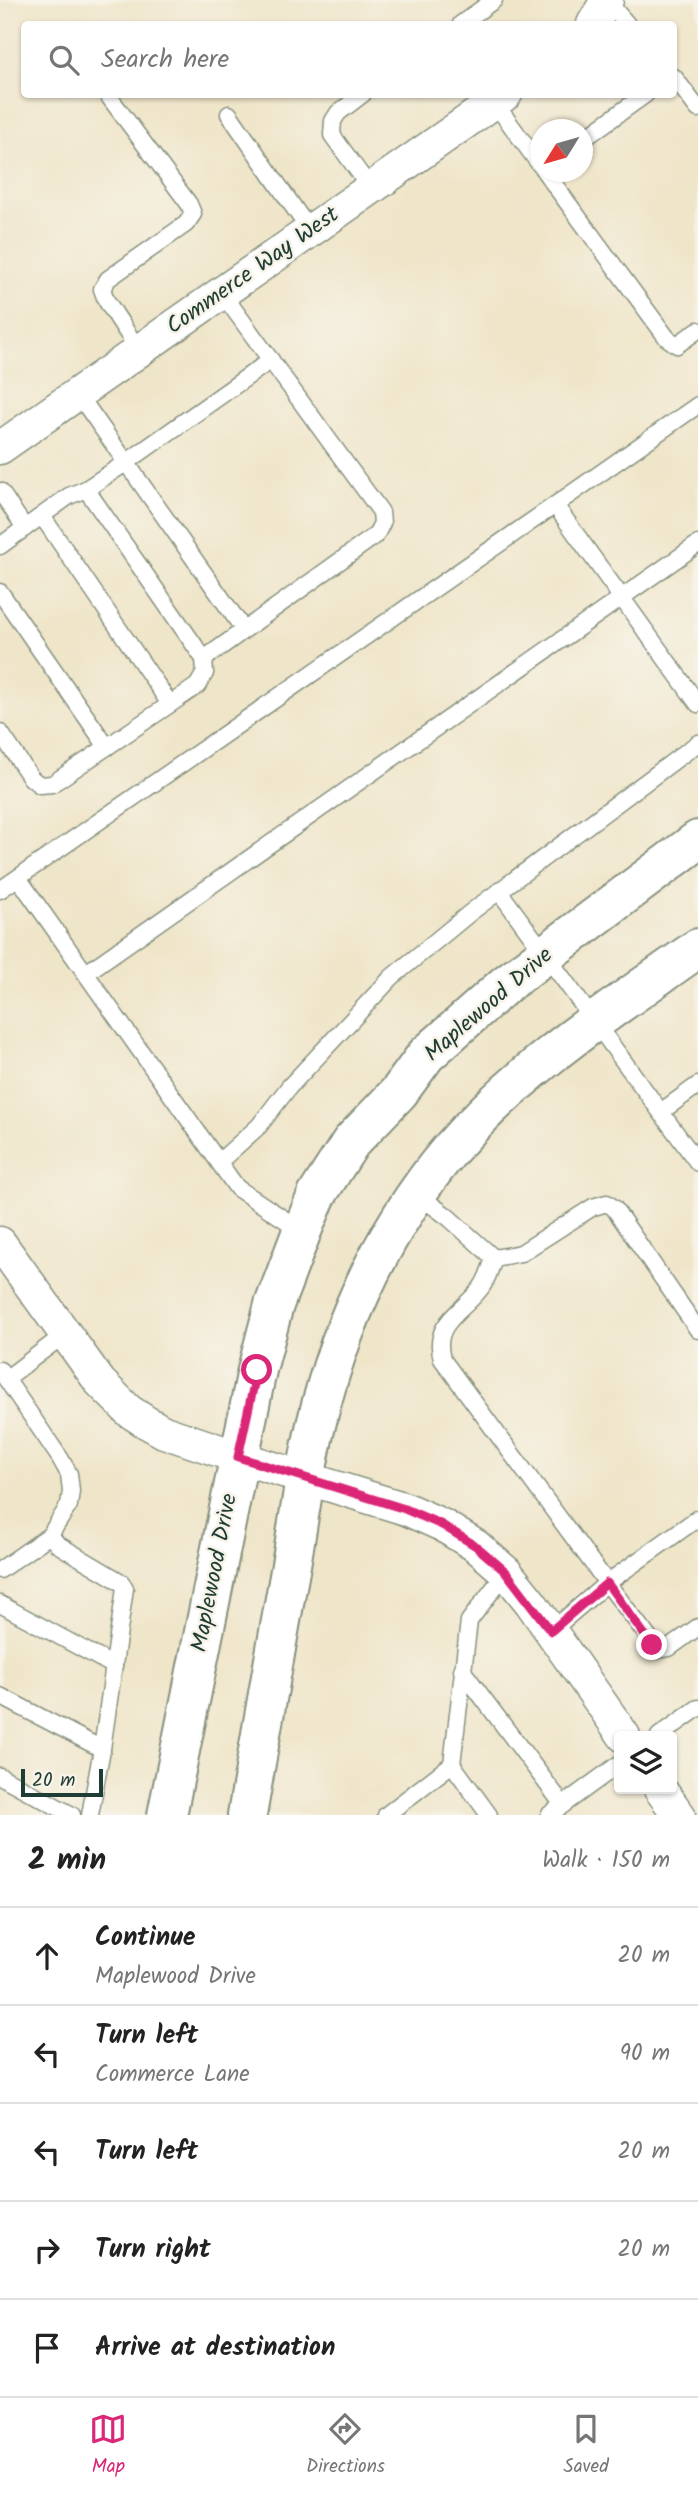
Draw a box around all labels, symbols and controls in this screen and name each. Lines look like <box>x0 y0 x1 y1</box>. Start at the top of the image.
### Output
search box <box>21 21 677 98</box>
text: Search here <box>101 39 229 81</box>
icon: search <box>45 41 83 79</box>
north arrow <box>530 119 593 182</box>
street label: Commerce Way West <box>159 197 348 344</box>
street label: Maplewood Drive <box>416 939 562 1071</box>
route start <box>241 1354 272 1385</box>
street label: Maplewood Drive <box>182 1491 248 1655</box>
route end <box>636 1629 667 1660</box>
map controls <box>614 1731 677 1794</box>
button: layers <box>614 1731 677 1794</box>
scale bar <box>21 1766 103 1798</box>
text: 20 m <box>32 1766 75 1796</box>
text: 2 min <box>28 1837 106 1885</box>
text: Walk · 150 m <box>542 1843 670 1879</box>
text: Continue <box>95 1917 196 1959</box>
icon: ahead <box>28 1937 66 1975</box>
text: 20 m <box>618 1938 670 1974</box>
text: Maplewood Drive <box>95 1959 256 1995</box>
text: Turn left <box>95 2015 198 2057</box>
icon: left <box>28 2035 66 2073</box>
text: 90 m <box>620 2036 670 2072</box>
text: Commerce Lane <box>95 2057 250 2093</box>
text: Turn left <box>95 2131 198 2173</box>
icon: left <box>28 2133 66 2171</box>
text: 20 m <box>618 2134 670 2170</box>
text: Turn right <box>95 2229 211 2271</box>
icon: right <box>28 2231 66 2269</box>
text: 20 m <box>618 2232 670 2268</box>
text: Arrive at destination <box>95 2327 335 2369</box>
icon: arrive <box>28 2329 66 2367</box>
tab: Map <box>89 2410 127 2482</box>
tab: Directions <box>306 2410 385 2482</box>
tab: Saved <box>564 2410 609 2482</box>

